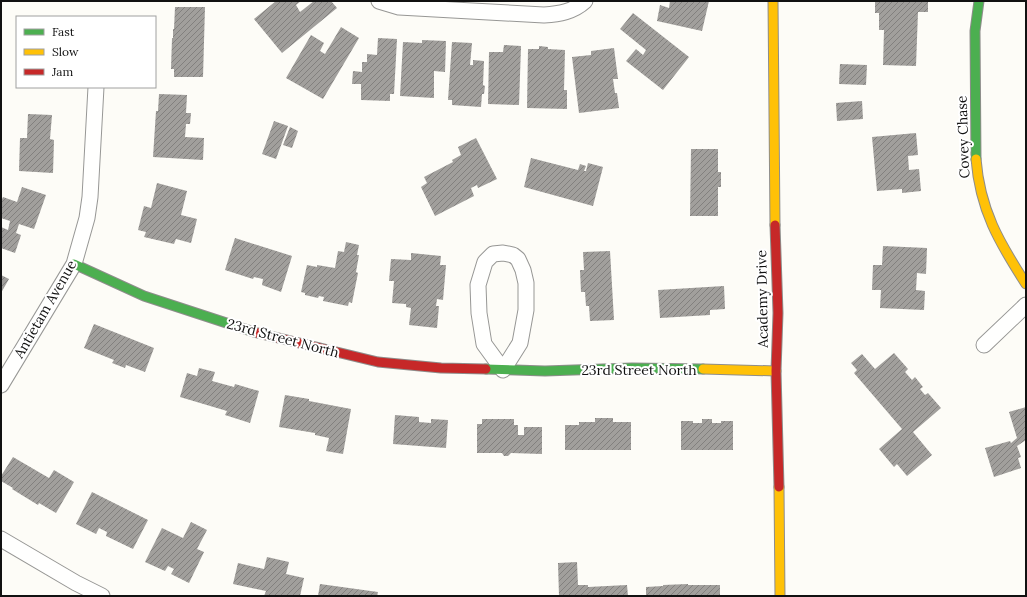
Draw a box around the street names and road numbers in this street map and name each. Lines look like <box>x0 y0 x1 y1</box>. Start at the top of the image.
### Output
street label: Covey Chase <box>953 95 973 179</box>
street label: Academy Drive <box>752 250 772 349</box>
street label: Antietam Avenue <box>9 256 81 362</box>
street label: 23rd Street North <box>225 314 341 362</box>
street label: 23rd Street North <box>581 361 697 379</box>

